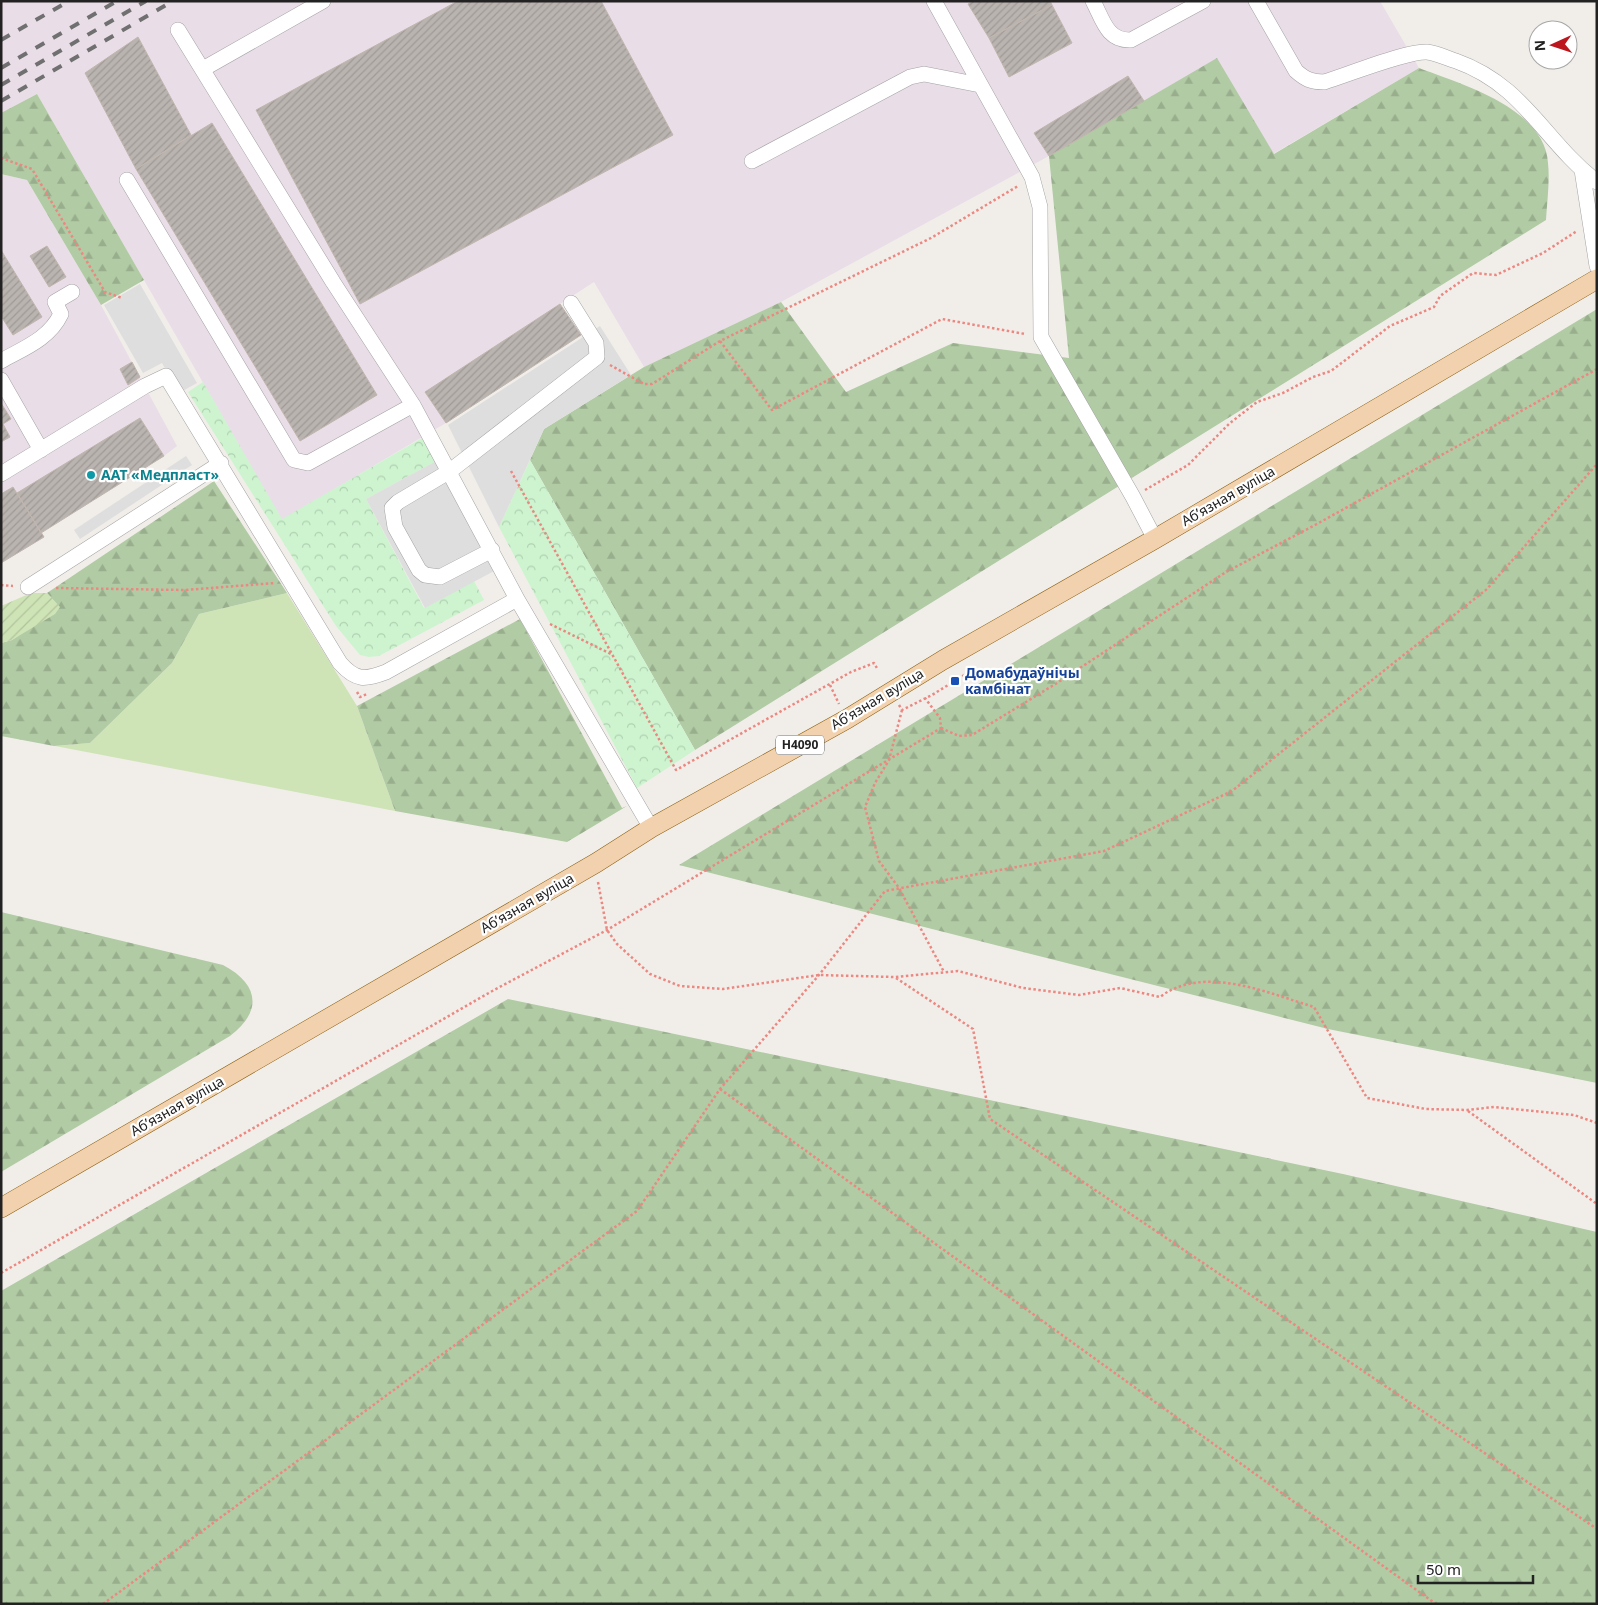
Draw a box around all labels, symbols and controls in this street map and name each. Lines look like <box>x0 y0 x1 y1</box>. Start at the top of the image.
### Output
north arrow <box>1528 20 1578 70</box>
text: N <box>1530 40 1549 52</box>
street label: Абʼязная вуліца <box>1177 461 1278 530</box>
place label: ААТ «Медпласт» <box>101 465 219 484</box>
marker: ААТ «Медпласт» <box>85 469 97 481</box>
street label: Абʼязная вуліца <box>827 663 927 734</box>
place label: Домабудаўнічы камбінат <box>965 663 1080 698</box>
marker: Домабудаўнічы камбінат <box>949 675 961 687</box>
road number: Н4090 <box>776 736 824 754</box>
street label: Абʼязная вуліца <box>476 868 577 937</box>
street label: Абʼязная вуліца <box>126 1071 227 1140</box>
scale bar <box>1418 1552 1533 1584</box>
text: 50 m <box>1426 1559 1461 1579</box>

